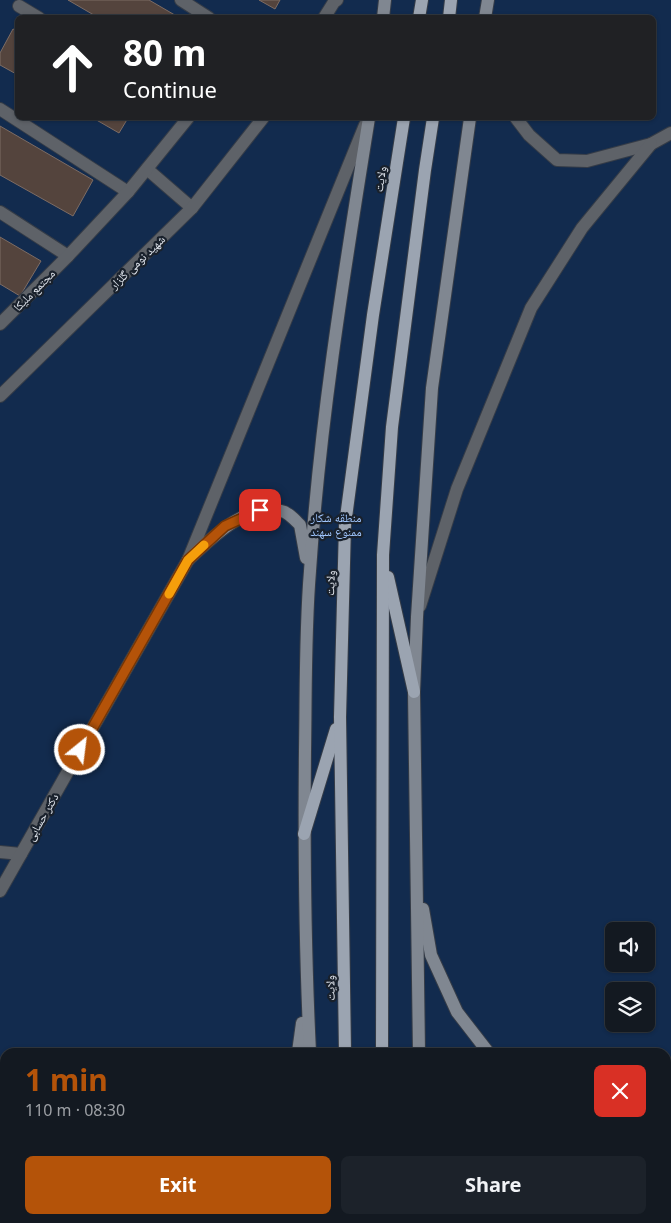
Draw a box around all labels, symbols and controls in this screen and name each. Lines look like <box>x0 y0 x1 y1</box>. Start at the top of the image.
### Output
text: 80 m <box>123 29 206 76</box>
icon: ahead <box>40 35 105 100</box>
text: Continue <box>123 74 217 104</box>
street label: ولایت <box>370 165 390 193</box>
street label: شهید نومی گلزار <box>105 231 169 294</box>
street label: مجتمع ملیکا <box>9 265 59 315</box>
pin <box>239 489 281 531</box>
icon: arrive <box>246 496 274 524</box>
park label: منطقه شکار ممنوع سهند <box>310 509 362 540</box>
street label: ولایت <box>321 570 339 596</box>
position arrow <box>53 723 105 775</box>
street label: دکتر حسابی <box>22 790 62 844</box>
map controls <box>605 922 655 1032</box>
button: sound <box>605 922 655 972</box>
street label: ولایت <box>321 975 339 1001</box>
button: layers <box>605 982 655 1032</box>
text: 1 min <box>25 1059 108 1100</box>
button: close <box>594 1065 646 1117</box>
text: 110 m · 08:30 <box>25 1099 125 1121</box>
button: Exit <box>25 1156 331 1214</box>
button: Share <box>341 1156 646 1214</box>

